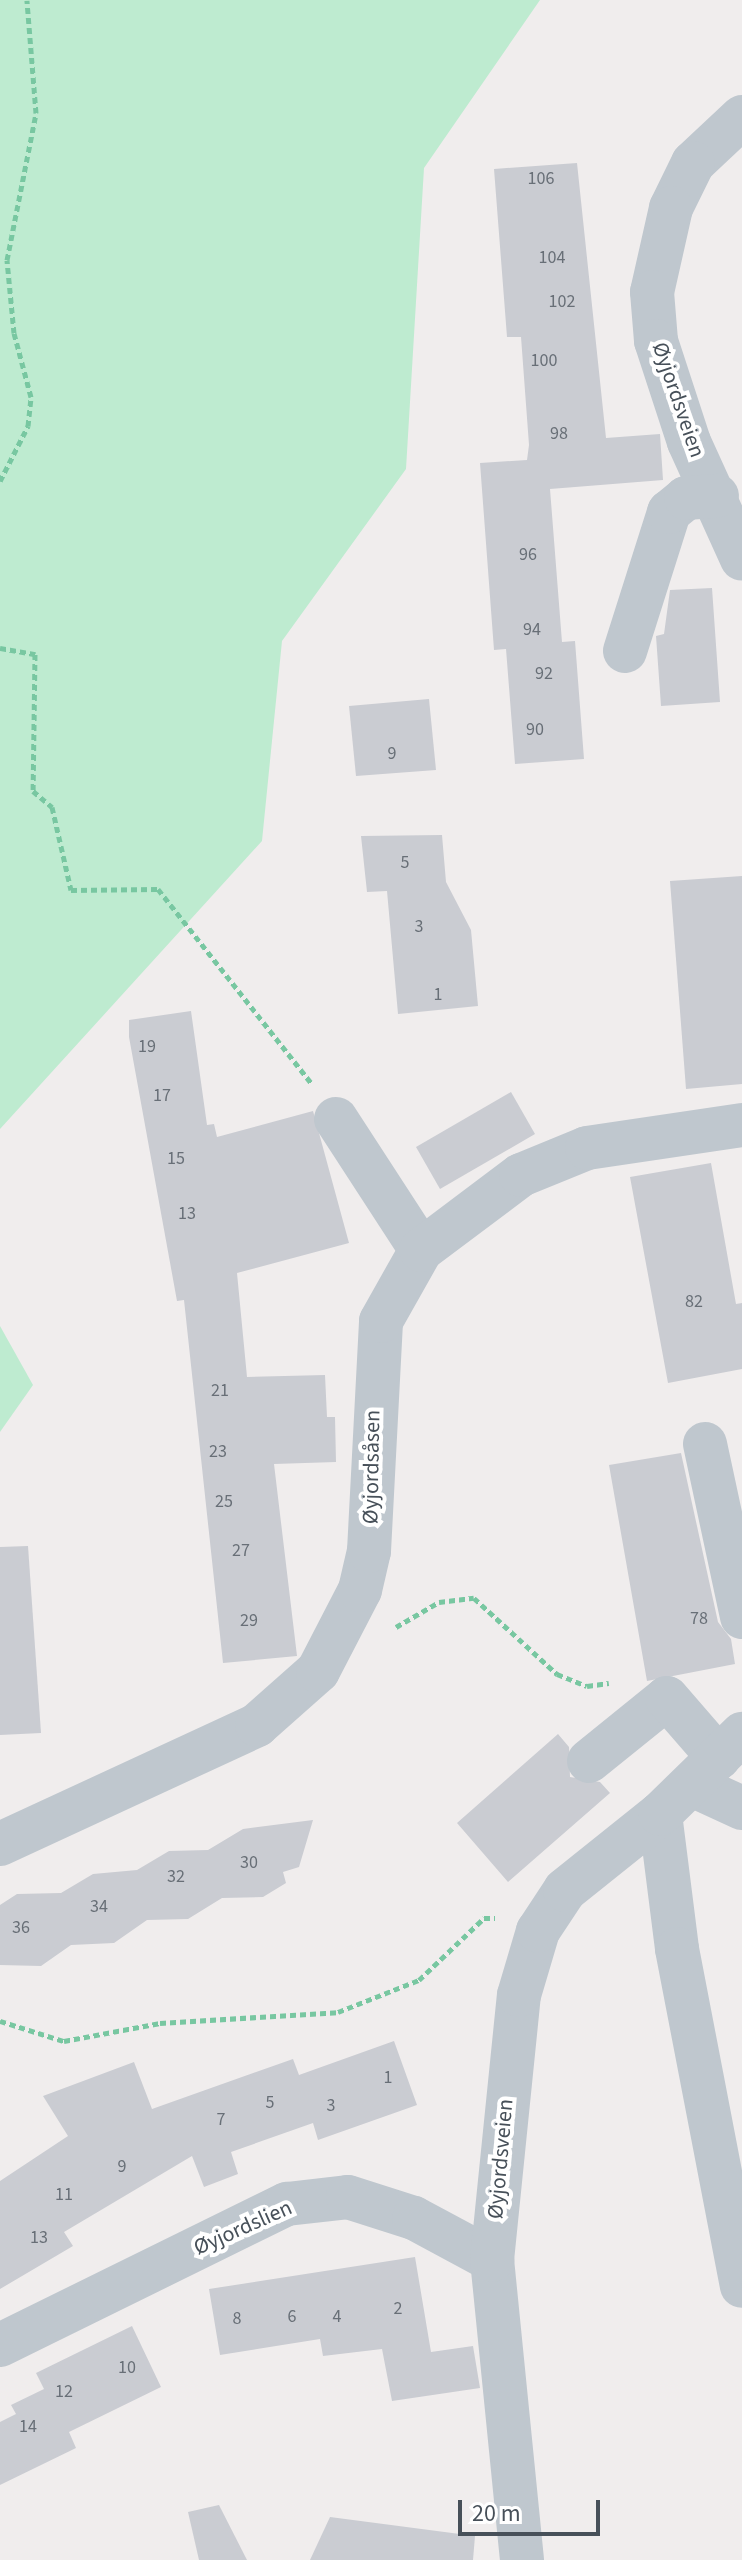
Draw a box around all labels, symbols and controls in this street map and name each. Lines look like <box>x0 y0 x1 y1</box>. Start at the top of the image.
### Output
house number: 106 <box>528 168 554 190</box>
house number: 104 <box>539 247 565 269</box>
house number: 102 <box>549 291 575 313</box>
street label: Øyjordsveien <box>646 339 710 461</box>
house number: 100 <box>531 350 557 372</box>
house number: 98 <box>550 423 568 445</box>
house number: 96 <box>519 544 537 566</box>
house number: 94 <box>523 619 541 641</box>
house number: 92 <box>535 663 553 685</box>
house number: 90 <box>526 719 544 741</box>
house number: 9 <box>388 743 396 765</box>
house number: 5 <box>401 852 409 874</box>
house number: 3 <box>415 916 423 938</box>
house number: 1 <box>434 984 442 1006</box>
house number: 19 <box>138 1036 156 1058</box>
house number: 17 <box>153 1085 171 1107</box>
house number: 15 <box>167 1148 185 1170</box>
house number: 13 <box>178 1203 196 1225</box>
house number: 82 <box>685 1291 703 1313</box>
house number: 21 <box>211 1380 229 1402</box>
street label: Øyjordsåsen <box>358 1410 386 1524</box>
house number: 23 <box>209 1441 227 1463</box>
house number: 25 <box>215 1491 233 1513</box>
house number: 27 <box>232 1540 250 1562</box>
house number: 78 <box>690 1608 708 1630</box>
house number: 29 <box>240 1610 258 1632</box>
house number: 30 <box>240 1852 258 1874</box>
house number: 32 <box>167 1866 185 1888</box>
house number: 34 <box>90 1896 108 1918</box>
house number: 36 <box>12 1917 30 1939</box>
house number: 1 <box>384 2067 392 2089</box>
house number: 5 <box>266 2092 274 2114</box>
house number: 3 <box>327 2095 335 2117</box>
street label: Øyjordsveien <box>483 2098 519 2220</box>
house number: 7 <box>217 2109 225 2131</box>
house number: 9 <box>118 2156 126 2178</box>
house number: 11 <box>55 2184 73 2206</box>
street label: Øyjordslien <box>190 2195 296 2261</box>
house number: 13 <box>30 2227 48 2249</box>
house number: 2 <box>394 2298 402 2320</box>
house number: 6 <box>288 2306 296 2328</box>
house number: 4 <box>333 2306 341 2328</box>
house number: 8 <box>233 2308 241 2330</box>
house number: 10 <box>118 2357 136 2379</box>
house number: 12 <box>55 2381 73 2403</box>
house number: 14 <box>19 2416 37 2438</box>
scale bar <box>462 2484 604 2534</box>
text: 20 m <box>472 2496 521 2531</box>

